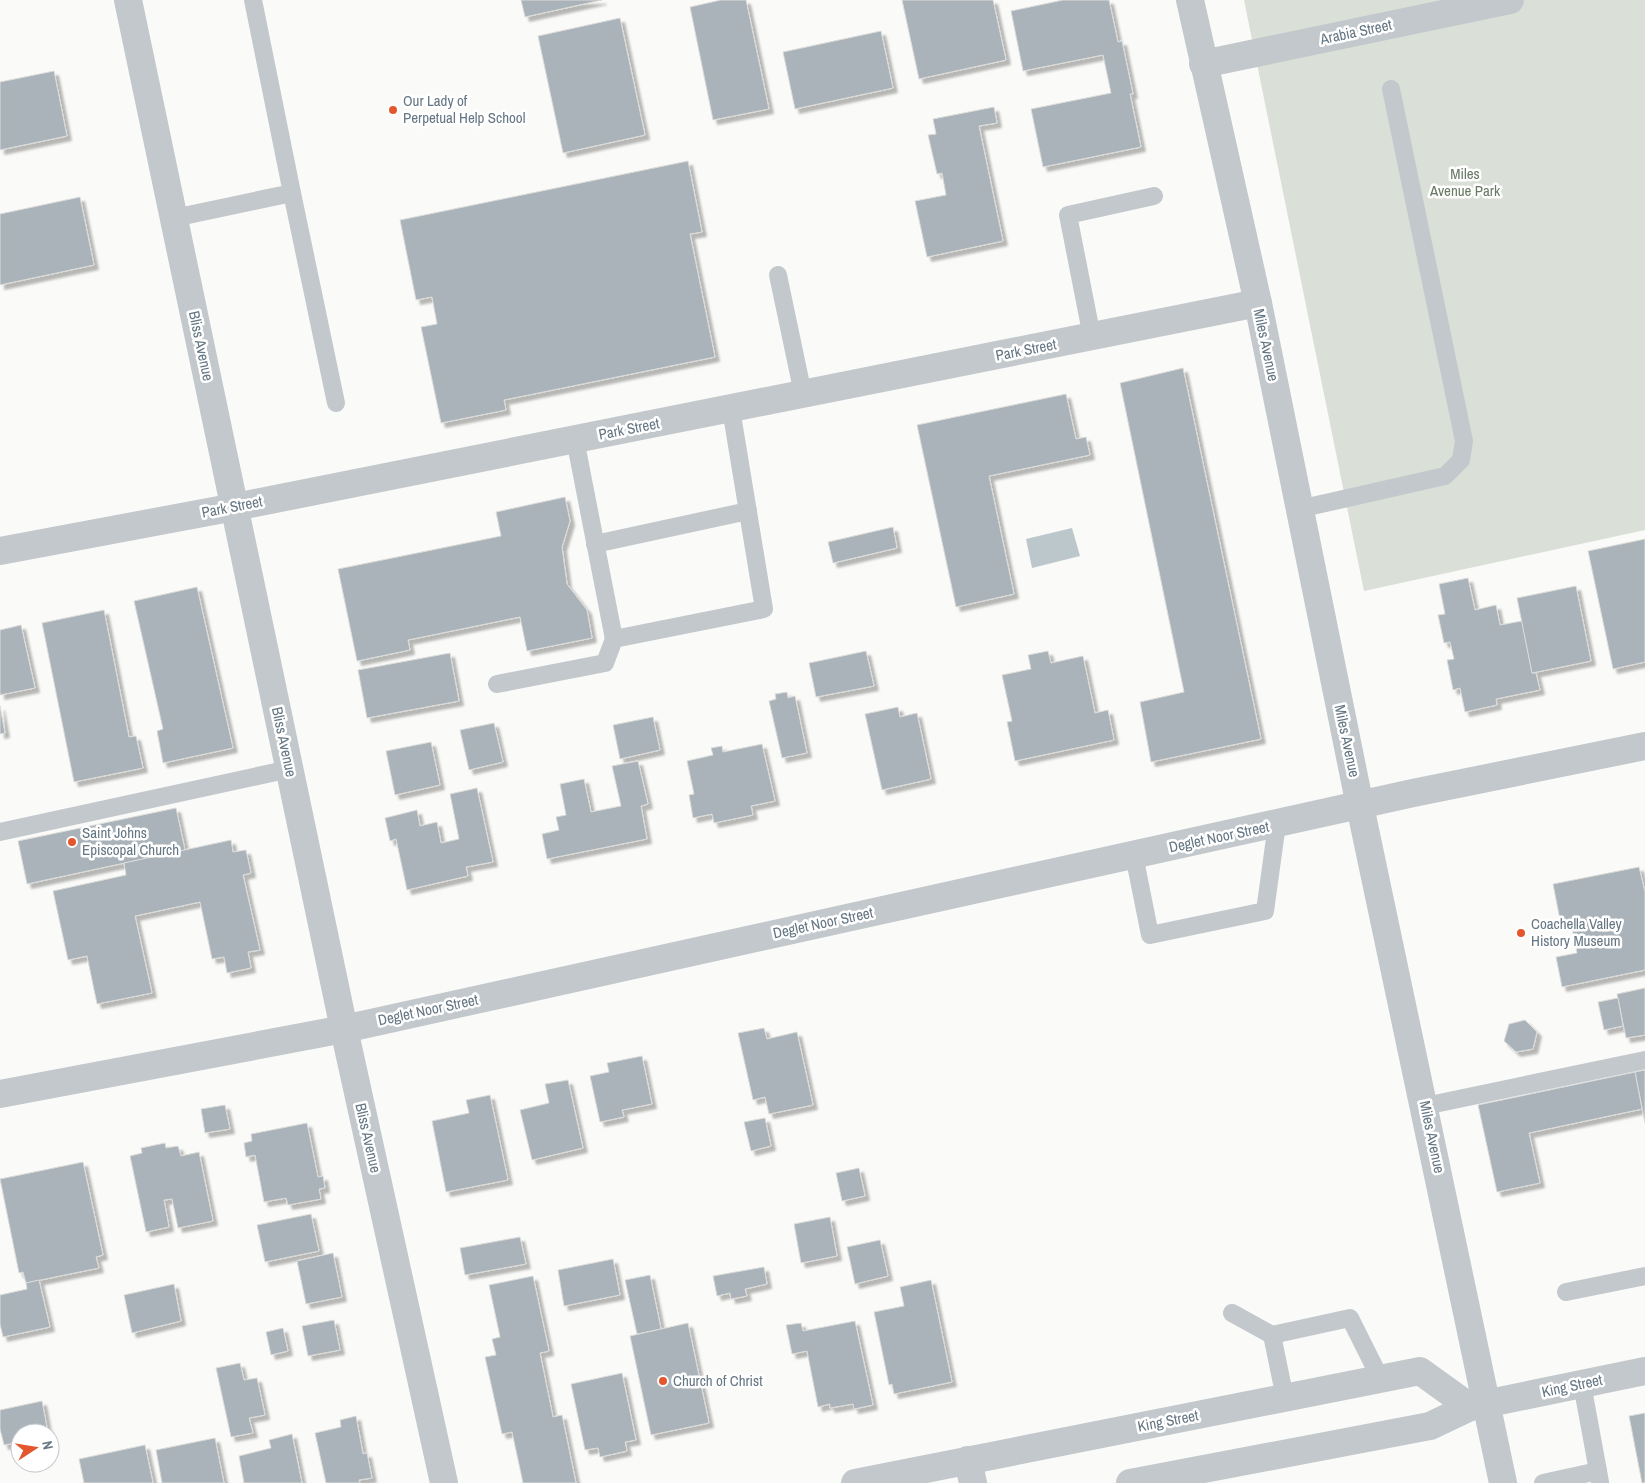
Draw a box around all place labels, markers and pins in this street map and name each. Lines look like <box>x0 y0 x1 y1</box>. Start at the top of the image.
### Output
place label: Our Lady of Perpetual Help School <box>403 90 525 128</box>
marker: Our Lady of Perpetual Help School <box>387 104 399 116</box>
place label: Saint Johns Episcopal Church <box>82 822 179 860</box>
marker: Saint Johns Episcopal Church <box>66 836 78 848</box>
place label: Coachella Valley History Museum <box>1531 913 1623 951</box>
marker: Coachella Valley History Museum <box>1515 927 1527 939</box>
place label: Church of Christ <box>673 1370 763 1391</box>
marker: Church of Christ <box>657 1375 669 1387</box>

